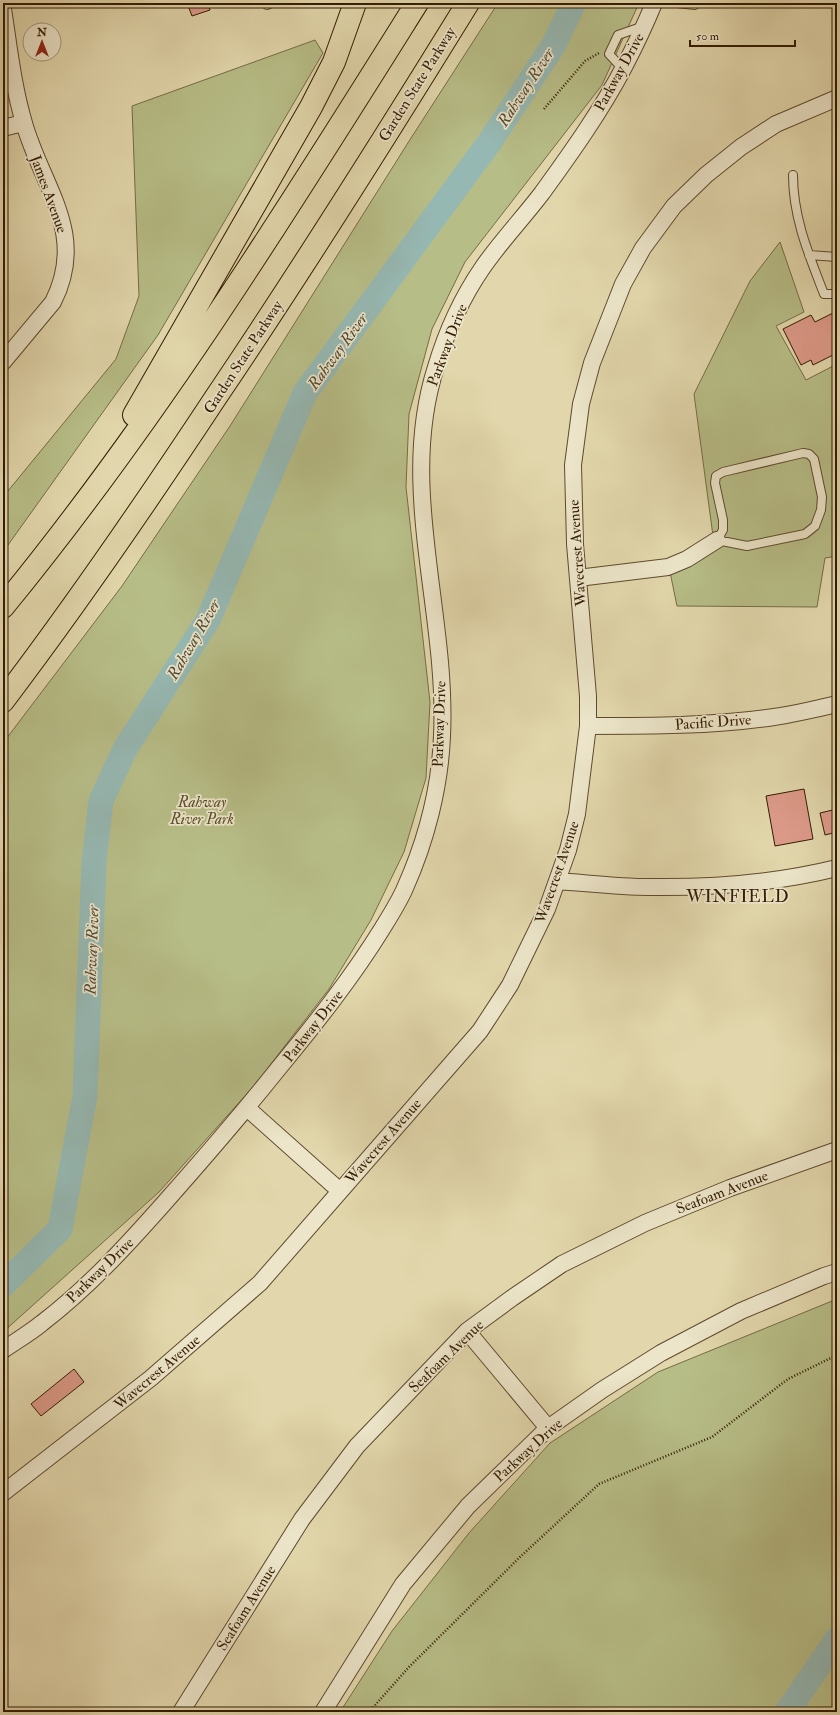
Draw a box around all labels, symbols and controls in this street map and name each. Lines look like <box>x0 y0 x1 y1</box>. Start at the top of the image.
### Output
north arrow <box>22 22 62 62</box>
scale bar <box>690 22 795 48</box>
street label: Garden State Parkway <box>375 23 461 145</box>
text: N <box>36 26 48 39</box>
text: 50 m <box>696 29 720 44</box>
street label: Parkway Drive <box>590 30 649 115</box>
water label: Rahway River <box>493 44 559 131</box>
street label: James Avenue <box>24 152 71 236</box>
street label: Garden State Parkway <box>200 297 287 418</box>
street label: Parkway Drive <box>423 301 472 389</box>
water label: Rahway River <box>303 309 373 394</box>
street label: Wavecrest Avenue <box>564 499 591 608</box>
water label: Rahway River <box>162 595 225 684</box>
street label: Parkway Drive <box>428 680 451 768</box>
street label: Pacific Drive <box>674 710 752 735</box>
park label: Rahway River Park <box>169 793 234 829</box>
street label: Wavecrest Avenue <box>531 819 584 927</box>
district label: WINFIELD <box>685 886 790 907</box>
water label: Rahway River <box>80 904 104 996</box>
street label: Parkway Drive <box>279 986 348 1066</box>
street label: Wavecrest Avenue <box>340 1095 426 1189</box>
street label: Seafoam Avenue <box>673 1166 771 1219</box>
street label: Parkway Drive <box>63 1233 138 1307</box>
street label: Seafoam Avenue <box>405 1316 488 1397</box>
street label: Wavecrest Avenue <box>109 1331 204 1415</box>
street label: Parkway Drive <box>490 1414 567 1486</box>
street label: Seafoam Avenue <box>213 1562 280 1654</box>

